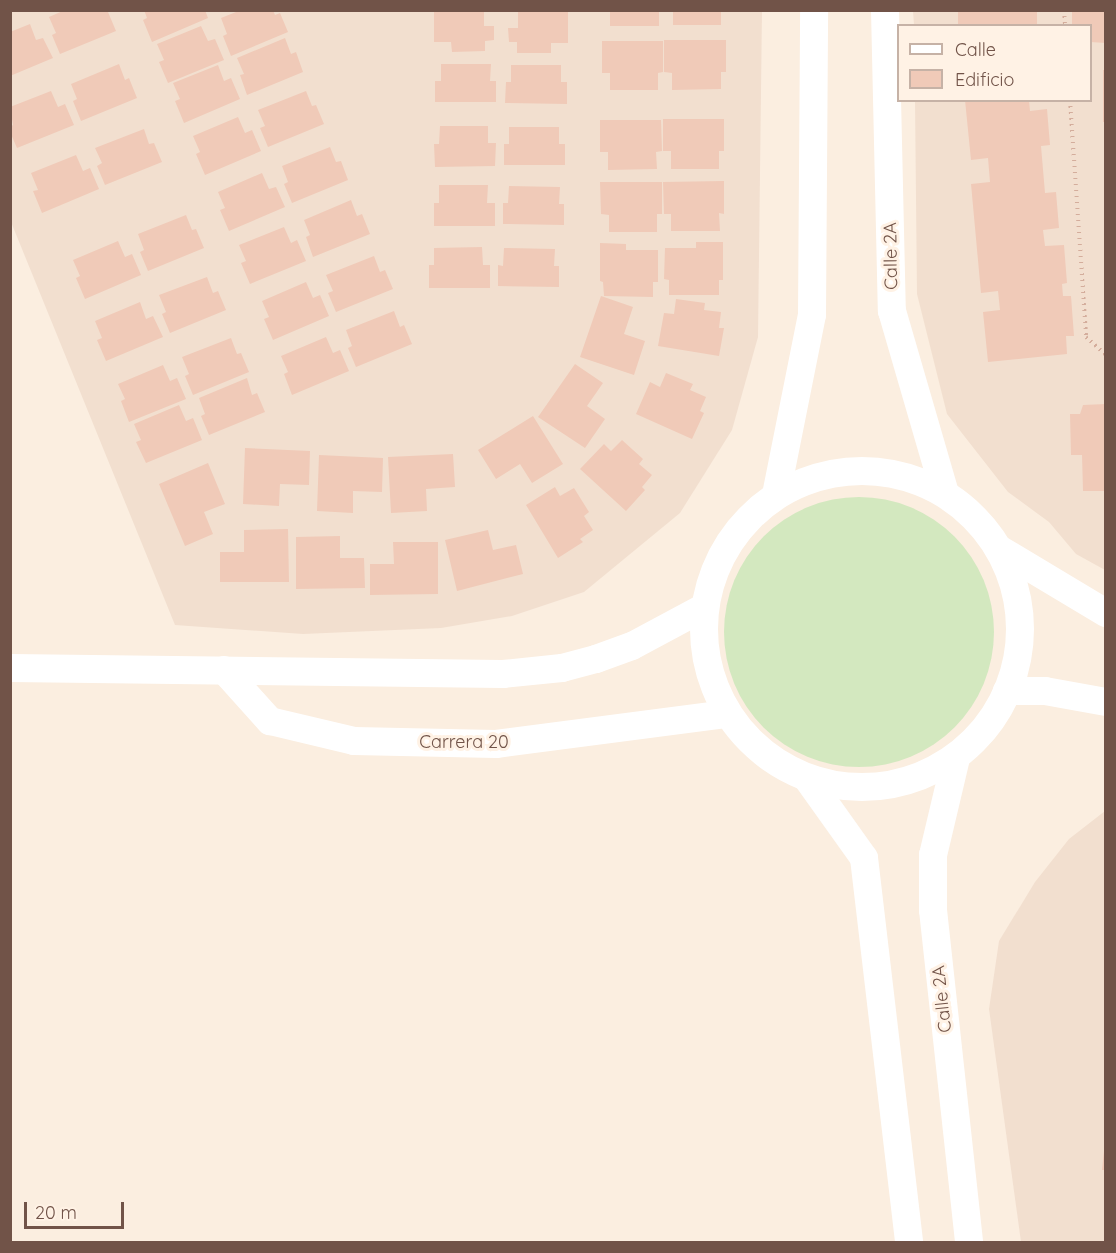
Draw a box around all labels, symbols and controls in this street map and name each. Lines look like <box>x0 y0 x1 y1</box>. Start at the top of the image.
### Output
legend <box>897 24 1092 102</box>
text: Calle <box>955 38 996 61</box>
text: Edificio <box>955 68 1014 91</box>
street label: Calle 2A <box>880 222 902 290</box>
street label: Carrera 20 <box>419 731 509 753</box>
street label: Calle 2A <box>928 964 956 1034</box>
scale bar <box>27 1190 128 1228</box>
text: 20 m <box>35 1201 77 1224</box>

